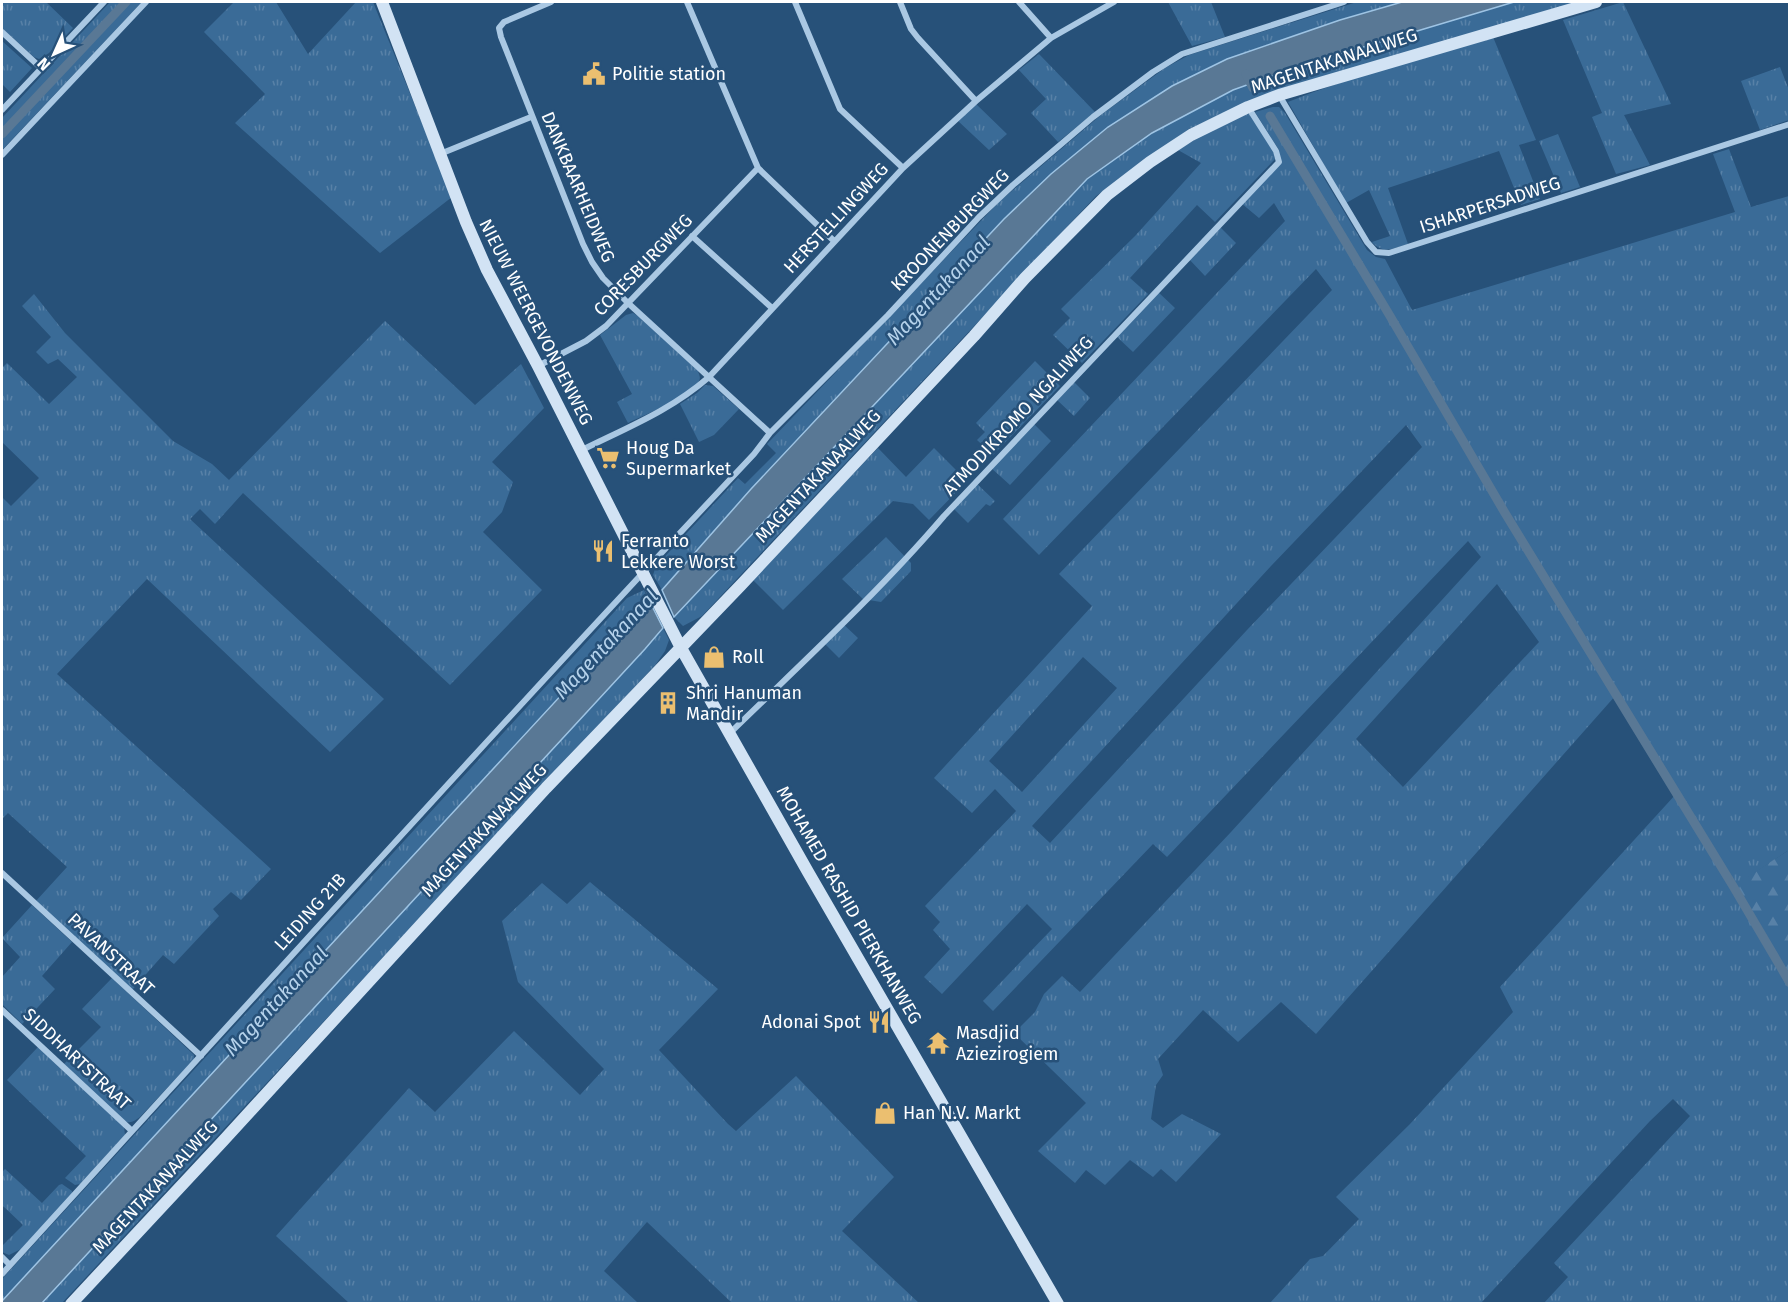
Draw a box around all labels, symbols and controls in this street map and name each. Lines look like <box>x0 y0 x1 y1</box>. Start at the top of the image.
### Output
north arrow <box>24 24 84 84</box>
street label: MAGENTAKANAALWEG <box>1248 24 1420 98</box>
text: N <box>33 54 54 75</box>
public building icon: Politie station <box>581 61 607 87</box>
place label: Politie station <box>612 63 726 85</box>
street label: DANKBAARHEIDWEG <box>536 108 620 266</box>
street label: HERSTELLINGWEG <box>779 158 893 278</box>
street label: KROONENBURGWEG <box>886 164 1014 296</box>
street label: ISHARPERSADWEG <box>1417 172 1563 238</box>
street label: CORESBURGWEG <box>589 210 697 320</box>
street label: NIEUW WEERGEVONDENWEG <box>474 215 598 429</box>
water label: Magentakanaal <box>881 230 995 350</box>
street label: ATMODIKROMO NGALIWEG <box>938 332 1098 500</box>
street label: MAGENTAKANAALWEG <box>751 405 885 547</box>
place label: Houg Da Supermarket <box>626 437 732 480</box>
supermarket icon: Houg Da Supermarket <box>595 445 621 471</box>
place label: Ferranto Lekkere Worst <box>621 530 736 573</box>
restaurant icon: Ferranto Lekkere Worst <box>590 538 616 564</box>
water label: Magentakanaal <box>549 584 663 704</box>
shop icon: Roll <box>701 644 727 670</box>
place label: Roll <box>732 646 764 668</box>
place label: Shri Hanuman Mandir <box>686 682 802 725</box>
building icon: Shri Hanuman Mandir <box>655 690 681 716</box>
street label: MAGENTAKANAALWEG <box>417 759 551 901</box>
street label: MOHAMED RASHID PIERKHANWEG <box>772 782 926 1028</box>
street label: LEIDING 21B <box>270 869 350 955</box>
street label: PAVANSTRAAT <box>63 908 159 1000</box>
water label: Magentakanaal <box>219 941 333 1061</box>
street label: SIDDHARTSTRAAT <box>19 1004 136 1115</box>
restaurant icon: Adonai Spot <box>866 1009 892 1035</box>
place label: Adonai Spot <box>762 1011 861 1033</box>
place label: Masdjid Aziezirogiem <box>956 1022 1058 1065</box>
temple icon: Masdjid Aziezirogiem <box>925 1030 951 1056</box>
shop icon: Han N.V. Markt <box>872 1100 898 1126</box>
place label: Han N.V. Markt <box>903 1102 1021 1124</box>
street label: MAGENTAKANAALWEG <box>88 1116 222 1258</box>

